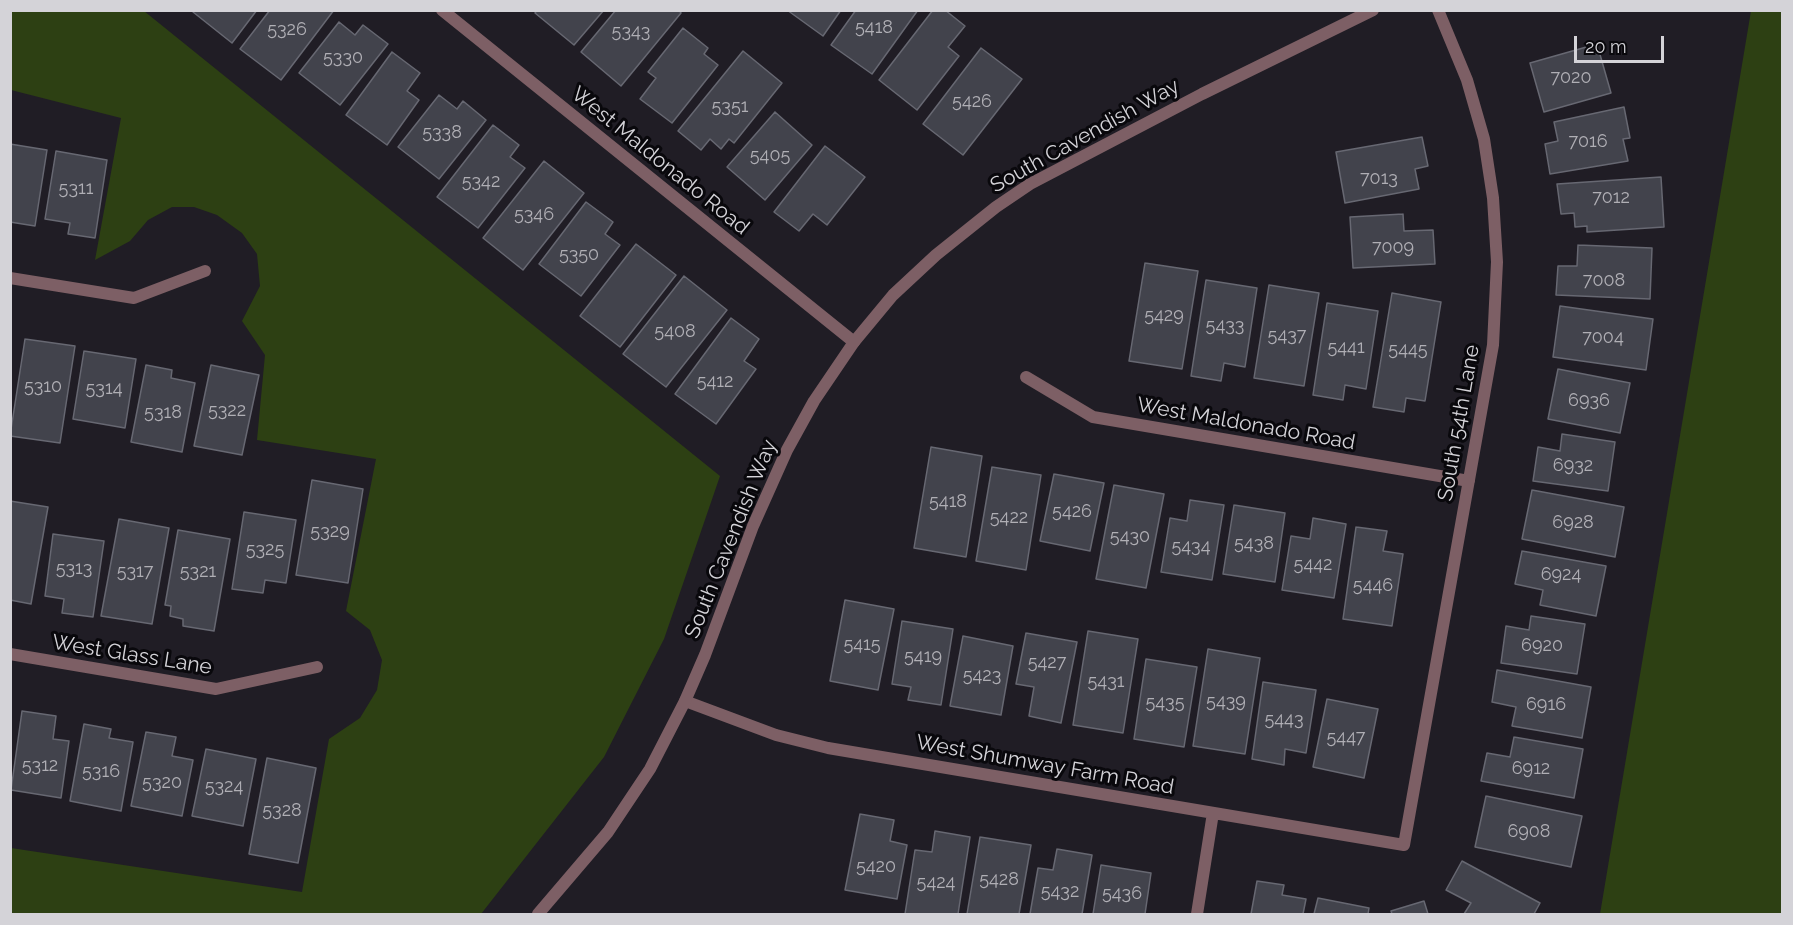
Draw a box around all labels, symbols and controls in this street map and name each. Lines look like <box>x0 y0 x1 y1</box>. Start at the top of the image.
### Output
house number: 5418 <box>855 17 893 39</box>
house number: 5326 <box>267 19 307 41</box>
house number: 5343 <box>612 21 650 43</box>
scale bar <box>1577 24 1667 62</box>
text: 20 m <box>1585 36 1627 57</box>
house number: 5330 <box>323 47 363 69</box>
house number: 7020 <box>1551 67 1591 89</box>
street label: South Cavendish Way <box>986 74 1184 198</box>
street label: West Maldonado Road <box>566 82 754 240</box>
house number: 5426 <box>952 91 992 113</box>
house number: 5351 <box>712 96 748 118</box>
house number: 5338 <box>422 122 462 144</box>
house number: 7016 <box>1568 131 1608 153</box>
house number: 5405 <box>750 145 790 167</box>
house number: 7013 <box>1360 168 1398 190</box>
house number: 5342 <box>462 171 500 193</box>
house number: 5311 <box>59 178 93 200</box>
house number: 7012 <box>1592 187 1630 209</box>
house number: 5346 <box>514 204 554 226</box>
house number: 7009 <box>1372 237 1414 259</box>
house number: 5350 <box>559 244 599 266</box>
house number: 7008 <box>1583 270 1625 292</box>
house number: 5429 <box>1144 305 1184 327</box>
house number: 5433 <box>1206 315 1244 337</box>
house number: 5408 <box>654 321 696 343</box>
house number: 5437 <box>1268 325 1306 347</box>
house number: 7004 <box>1582 327 1624 349</box>
house number: 5441 <box>1327 337 1365 359</box>
house number: 5445 <box>1388 339 1428 361</box>
street label: South 54th Lane <box>1433 343 1485 503</box>
house number: 5412 <box>697 371 733 393</box>
house number: 5310 <box>24 376 62 398</box>
house number: 5314 <box>86 378 122 400</box>
house number: 6936 <box>1568 390 1610 412</box>
street label: West Maldonado Road <box>1135 392 1357 456</box>
house number: 5322 <box>208 400 246 422</box>
house number: 5318 <box>144 402 182 424</box>
street label: South Cavendish Way <box>680 436 782 642</box>
house number: 6932 <box>1553 455 1593 477</box>
house number: 5418 <box>929 491 967 513</box>
house number: 5426 <box>1052 501 1092 523</box>
house number: 5422 <box>990 507 1028 529</box>
house number: 6928 <box>1552 512 1594 534</box>
house number: 5329 <box>310 521 350 543</box>
house number: 5430 <box>1110 526 1150 548</box>
house number: 5438 <box>1234 533 1274 555</box>
house number: 5434 <box>1171 536 1211 558</box>
house number: 5325 <box>246 539 284 561</box>
house number: 5442 <box>1294 554 1332 576</box>
house number: 5313 <box>56 558 92 580</box>
house number: 5317 <box>117 561 153 583</box>
house number: 5321 <box>180 561 216 583</box>
house number: 6924 <box>1541 564 1581 586</box>
house number: 5446 <box>1353 575 1393 597</box>
street label: West Glass Lane <box>50 630 214 680</box>
house number: 5415 <box>843 634 881 656</box>
house number: 6920 <box>1521 635 1563 657</box>
house number: 5419 <box>904 646 942 668</box>
house number: 5427 <box>1028 652 1066 674</box>
house number: 5423 <box>963 665 1001 687</box>
house number: 5431 <box>1088 671 1124 693</box>
house number: 5439 <box>1206 691 1246 713</box>
house number: 5435 <box>1145 692 1185 714</box>
house number: 6916 <box>1526 694 1566 716</box>
house number: 5443 <box>1264 709 1304 731</box>
house number: 5447 <box>1326 727 1366 749</box>
street label: West Shumway Farm Road <box>914 730 1176 800</box>
house number: 5312 <box>22 755 58 777</box>
house number: 6912 <box>1512 758 1550 780</box>
house number: 5316 <box>82 761 120 783</box>
house number: 5320 <box>142 772 182 794</box>
house number: 5324 <box>205 776 243 798</box>
house number: 5328 <box>262 800 302 822</box>
house number: 6908 <box>1507 821 1551 843</box>
house number: 5420 <box>856 856 896 878</box>
house number: 5428 <box>979 869 1019 891</box>
house number: 5424 <box>917 872 955 894</box>
house number: 5432 <box>1041 881 1079 903</box>
house number: 5436 <box>1102 883 1142 905</box>

